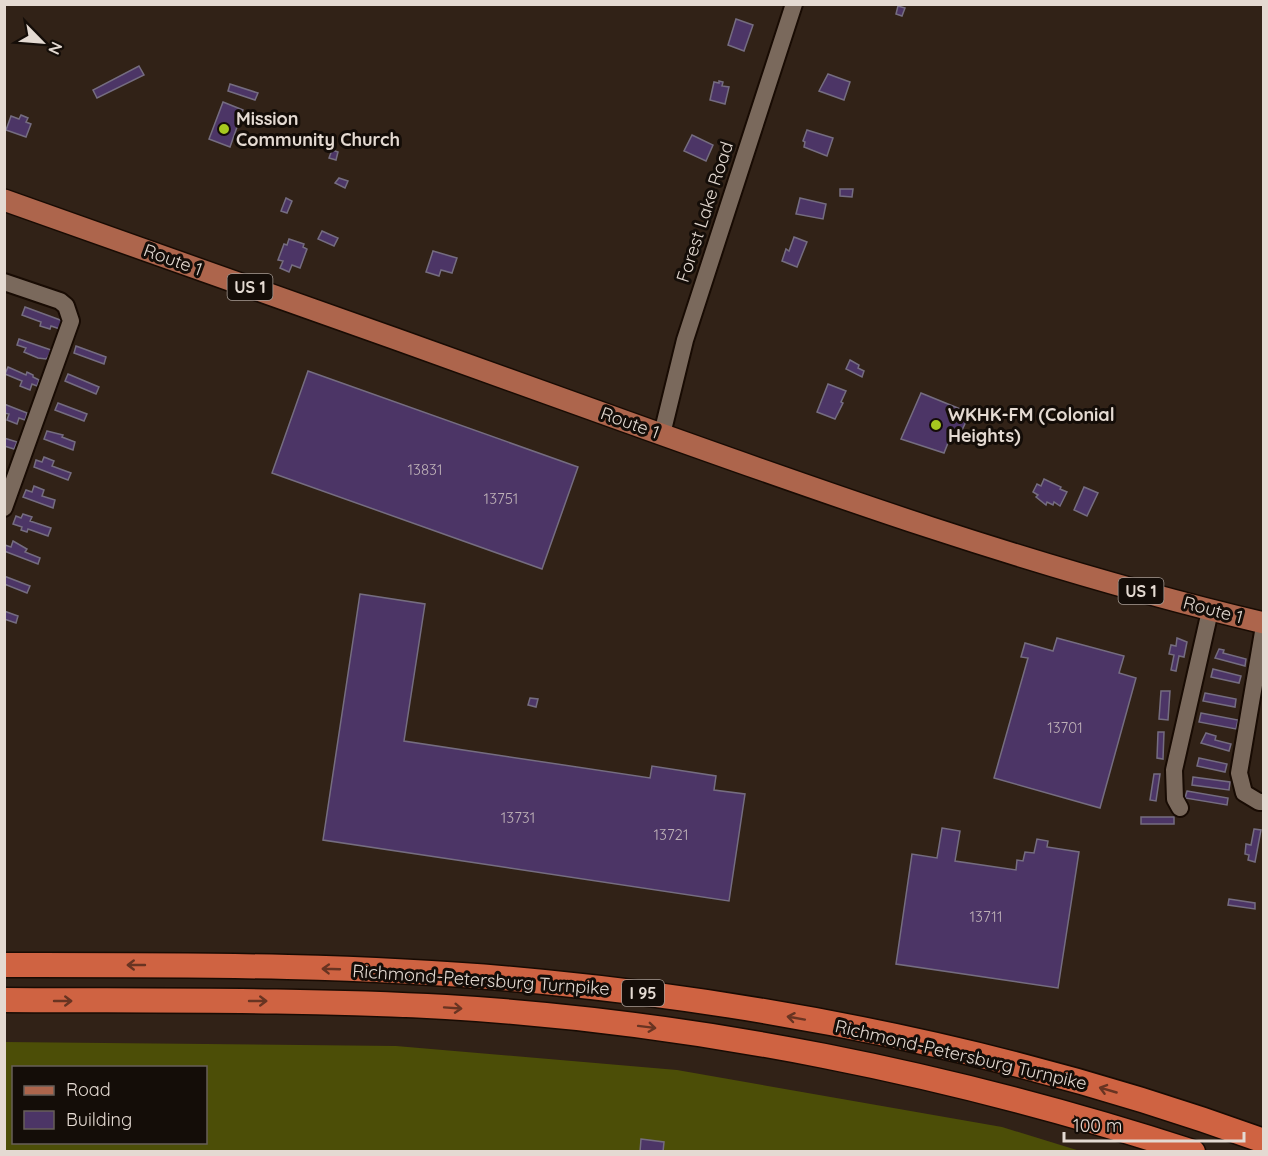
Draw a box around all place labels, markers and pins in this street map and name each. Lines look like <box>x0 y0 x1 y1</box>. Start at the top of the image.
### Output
place label: Mission Community Church <box>236 107 400 151</box>
marker: Mission Community Church <box>217 122 231 136</box>
place label: WKHK-FM (Colonial Heights) <box>948 403 1115 447</box>
marker: WKHK-FM (Colonial Heights) <box>929 418 943 432</box>

